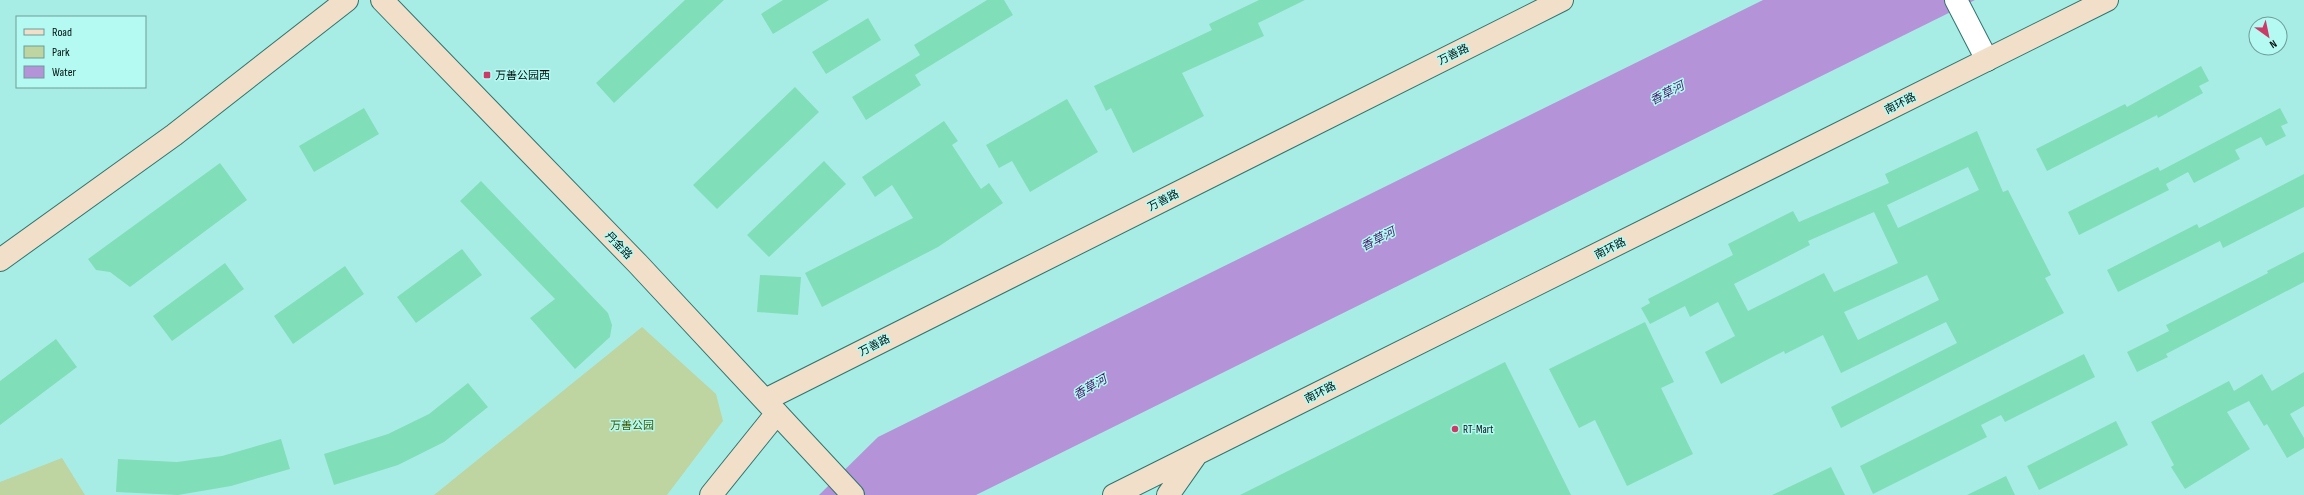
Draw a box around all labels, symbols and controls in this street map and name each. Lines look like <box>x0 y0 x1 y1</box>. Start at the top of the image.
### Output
legend <box>16 16 146 88</box>
north arrow <box>2248 16 2288 56</box>
text: Road <box>52 25 72 40</box>
text: N <box>2267 37 2279 51</box>
street label: 万善路 <box>1436 41 1471 68</box>
text: Park <box>52 45 70 60</box>
text: Water <box>52 65 76 80</box>
place label: 万善公园西 <box>495 69 550 82</box>
marker: 万善公园西 <box>482 70 492 80</box>
water label: 香草河 <box>1648 78 1688 108</box>
street label: 南环路 <box>1883 90 1918 117</box>
street label: 万善路 <box>1146 187 1181 214</box>
water label: 香草河 <box>1359 224 1399 254</box>
street label: 丹金路 <box>603 229 635 262</box>
street label: 南环路 <box>1593 235 1628 262</box>
street label: 万善路 <box>857 332 892 359</box>
water label: 香草河 <box>1071 371 1111 403</box>
street label: 南环路 <box>1303 379 1338 406</box>
park label: 万善公园 <box>610 419 654 432</box>
place label: RT-Mart <box>1463 423 1494 436</box>
marker: RT-Mart <box>1450 424 1460 434</box>

